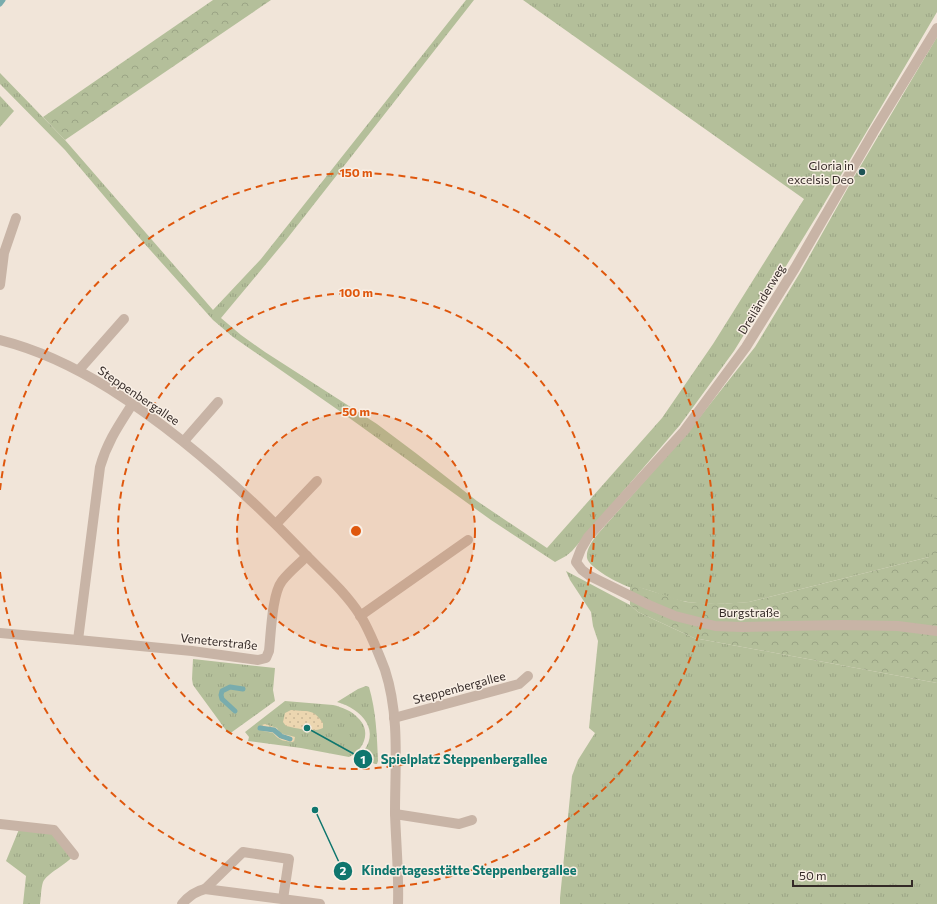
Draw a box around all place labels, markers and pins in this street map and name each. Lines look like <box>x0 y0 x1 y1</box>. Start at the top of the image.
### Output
place label: Gloria in excelsis Deo <box>788 158 854 186</box>
marker: Gloria in excelsis Deo <box>857 167 867 177</box>
centre of rings <box>349 524 363 538</box>
callout: Spielplatz Steppenbergallee <box>353 747 555 772</box>
callout: Kindertagesstätte Steppenbergallee <box>333 858 585 883</box>

